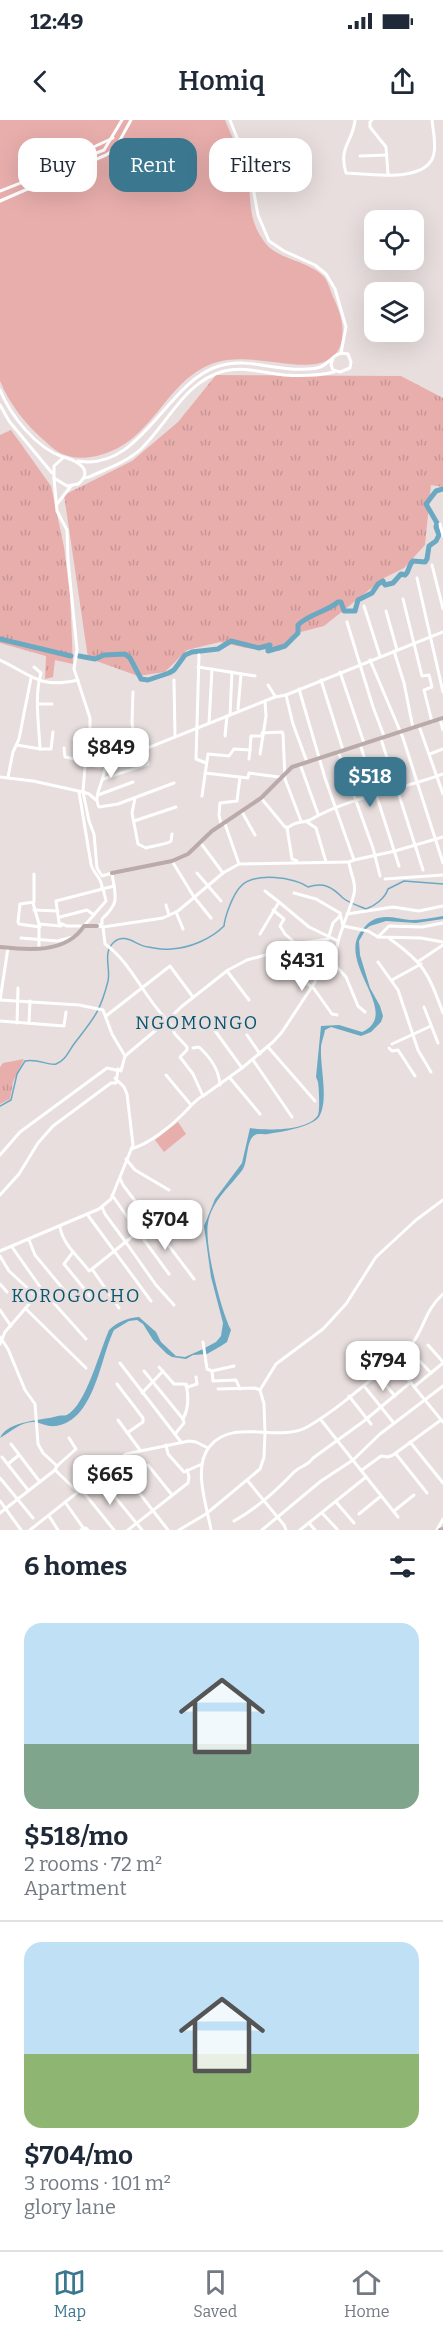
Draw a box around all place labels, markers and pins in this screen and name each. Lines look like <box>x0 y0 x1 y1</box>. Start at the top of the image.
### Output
pin: $849 <box>75 728 147 779</box>
pin: $518 <box>334 757 406 808</box>
pin: $431 <box>266 941 338 992</box>
pin: $704 <box>129 1200 201 1251</box>
pin: $794 <box>347 1341 419 1392</box>
pin: $665 <box>74 1455 146 1506</box>

